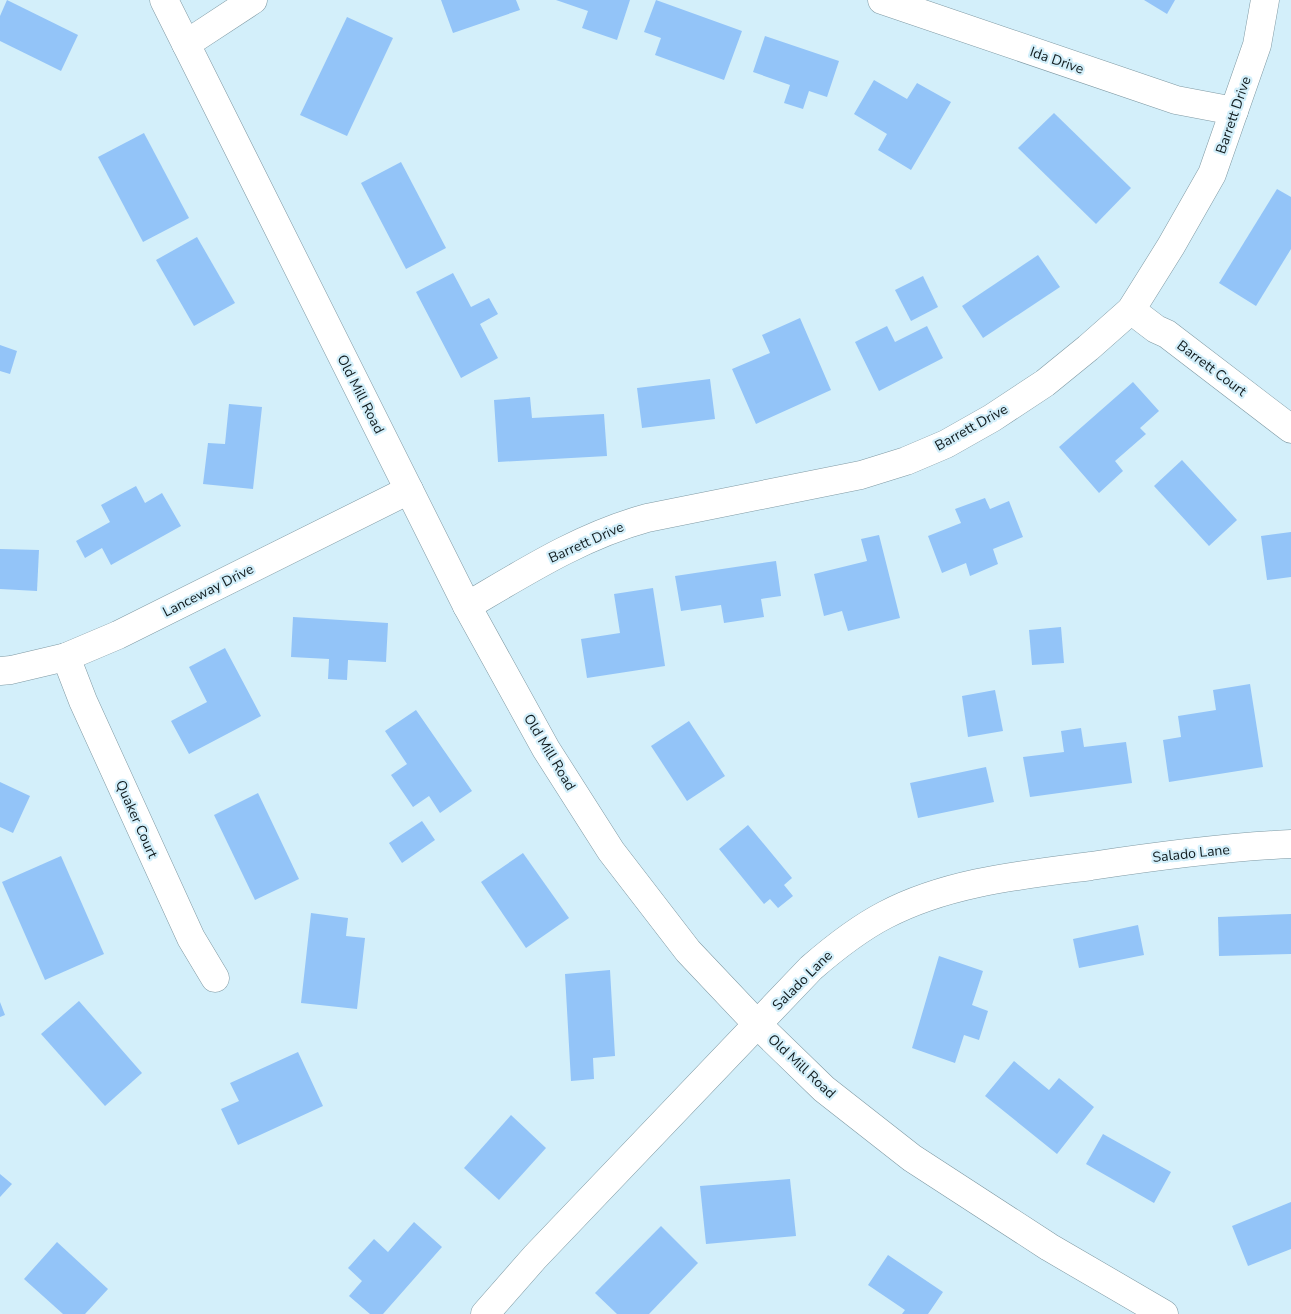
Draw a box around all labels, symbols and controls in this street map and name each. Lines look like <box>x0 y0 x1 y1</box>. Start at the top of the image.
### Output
street label: Ida Drive <box>1027 42 1086 79</box>
street label: Barrett Drive <box>1211 74 1256 156</box>
street label: Barrett Court <box>1173 336 1250 401</box>
street label: Old Mill Road <box>333 351 389 437</box>
street label: Barrett Drive <box>931 400 1011 455</box>
street label: Barrett Drive <box>545 517 627 568</box>
street label: Lanceway Drive <box>160 559 257 622</box>
street label: Old Mill Road <box>519 710 580 794</box>
street label: Quaker Court <box>111 777 162 861</box>
street label: Salado Lane <box>1151 840 1231 867</box>
street label: Salado Lane <box>768 946 836 1014</box>
street label: Old Mill Road <box>764 1030 840 1103</box>

